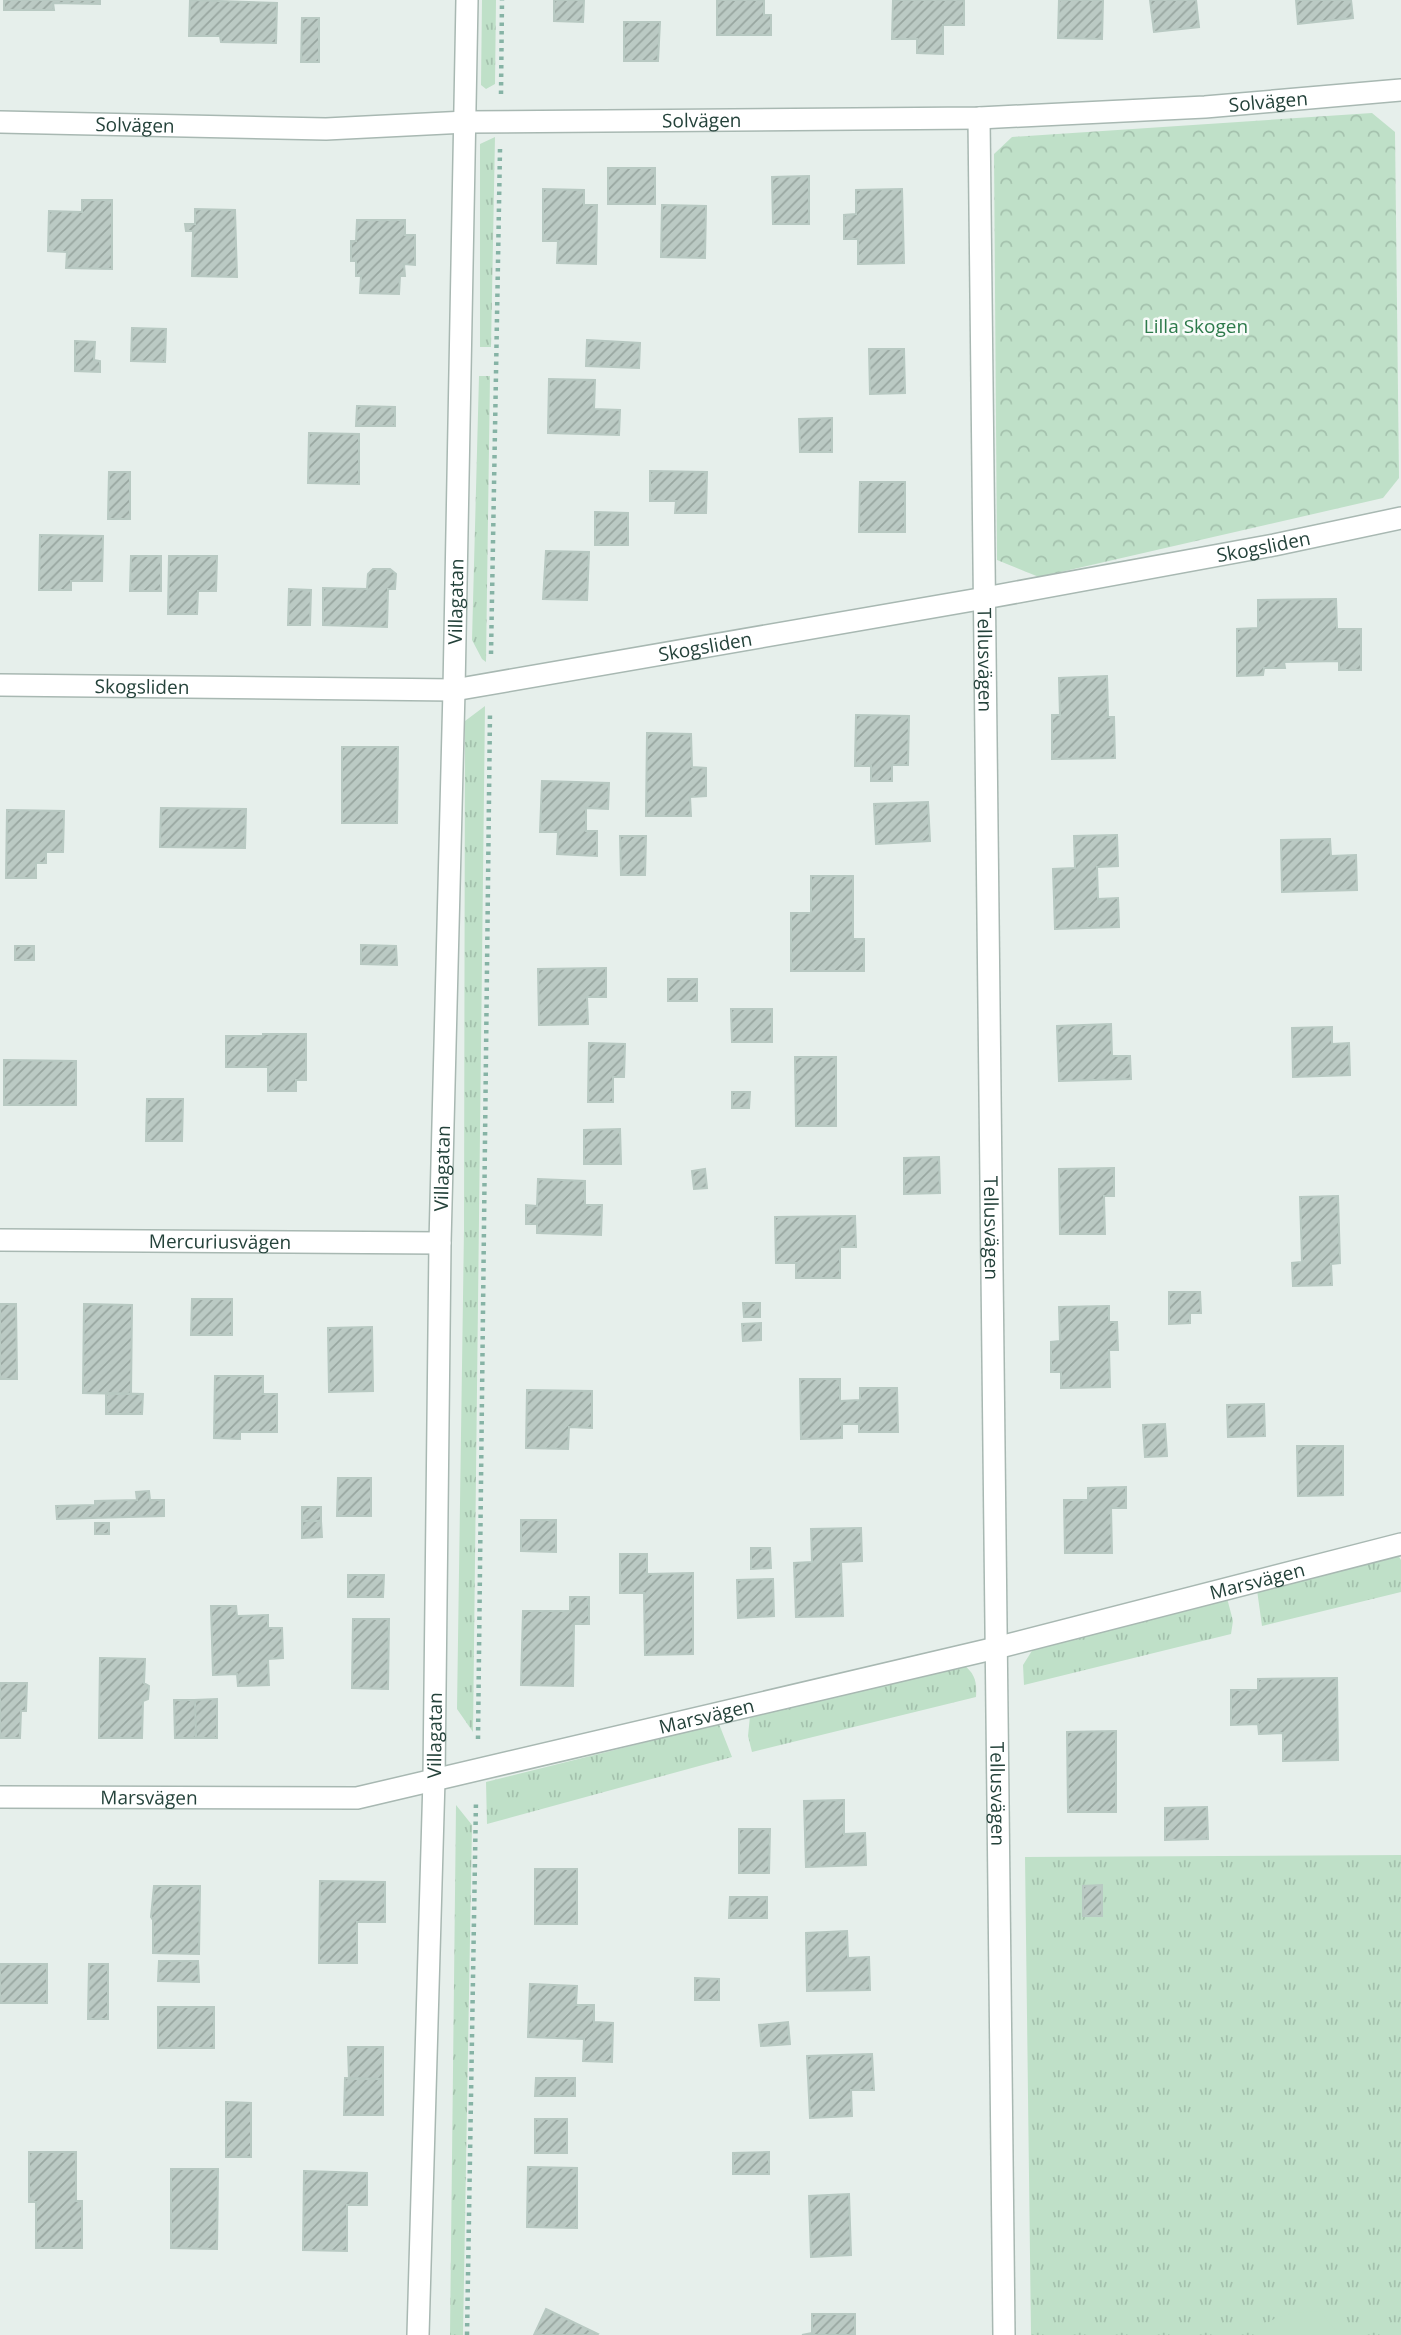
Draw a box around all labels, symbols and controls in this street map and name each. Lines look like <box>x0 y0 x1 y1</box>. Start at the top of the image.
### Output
street label: Solvägen <box>1228 85 1309 118</box>
street label: Solvägen <box>662 107 742 133</box>
street label: Solvägen <box>95 111 175 139</box>
park label: Lilla Skogen <box>1144 313 1248 339</box>
street label: Skogsliden <box>1214 525 1313 568</box>
street label: Villagatan <box>442 558 469 645</box>
street label: Tellusvägen <box>972 608 999 712</box>
street label: Skogsliden <box>656 626 754 667</box>
street label: Skogsliden <box>94 673 190 700</box>
street label: Villagatan <box>428 1125 456 1212</box>
street label: Tellusvägen <box>978 1176 1005 1280</box>
street label: Mercuriusvägen <box>149 1228 291 1255</box>
street label: Marsvägen <box>1207 1556 1307 1606</box>
street label: Villagatan <box>421 1692 448 1778</box>
street label: Marsvägen <box>656 1692 757 1740</box>
street label: Tellusvägen <box>984 1742 1011 1846</box>
street label: Marsvägen <box>100 1784 198 1811</box>

